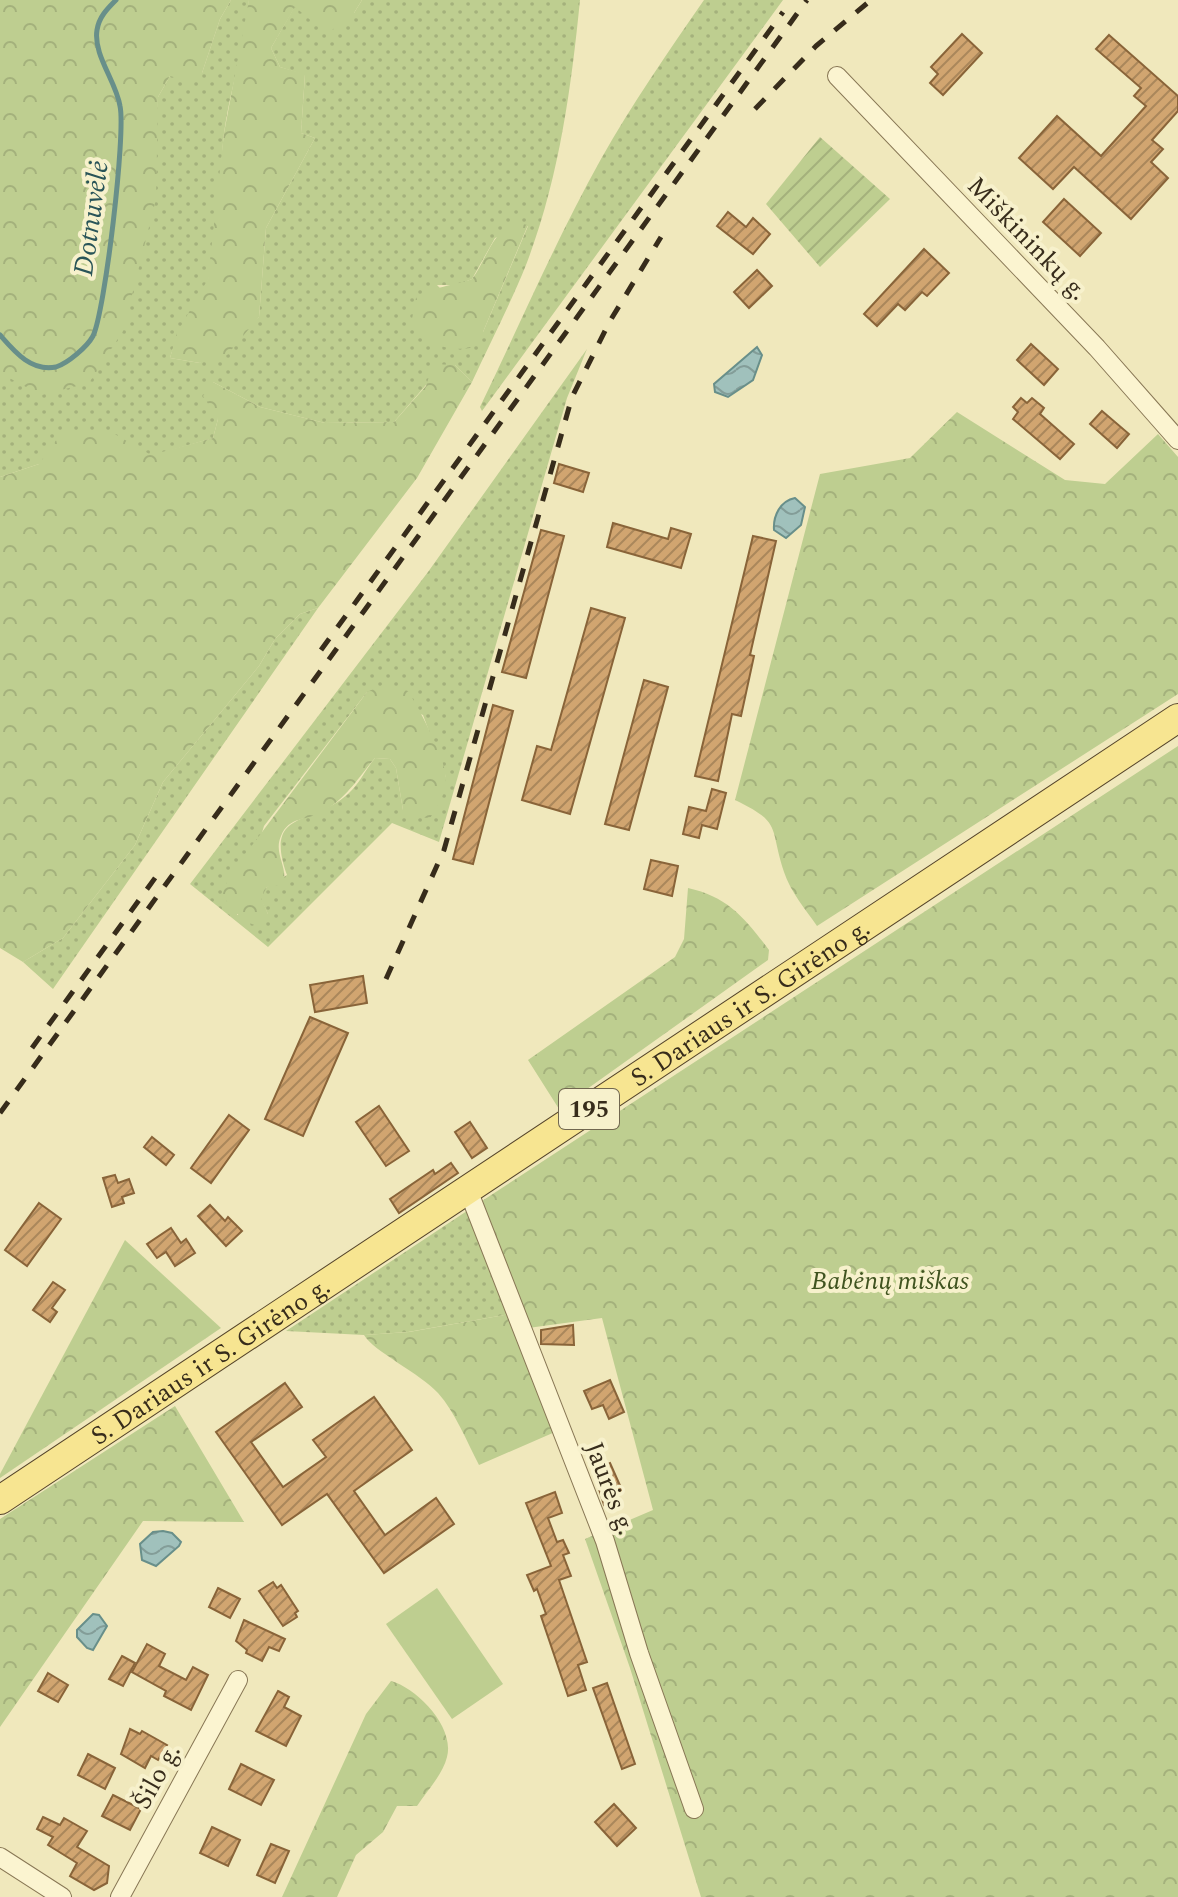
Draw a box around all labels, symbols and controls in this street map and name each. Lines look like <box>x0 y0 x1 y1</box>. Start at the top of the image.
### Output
water label: Dotnuvėlė <box>62 158 121 279</box>
street label: Miškininkų g. <box>957 167 1097 310</box>
street label: S. Dariaus ir S. Girėno g. <box>622 909 878 1097</box>
road number: 195 <box>559 1089 619 1129</box>
park label: Babėnų miškas <box>811 1261 969 1301</box>
street label: S. Dariaus ir S. Girėno g. <box>82 1267 339 1456</box>
street label: Jaurės g. <box>574 1436 646 1541</box>
street label: Šilo g. <box>122 1736 191 1817</box>

